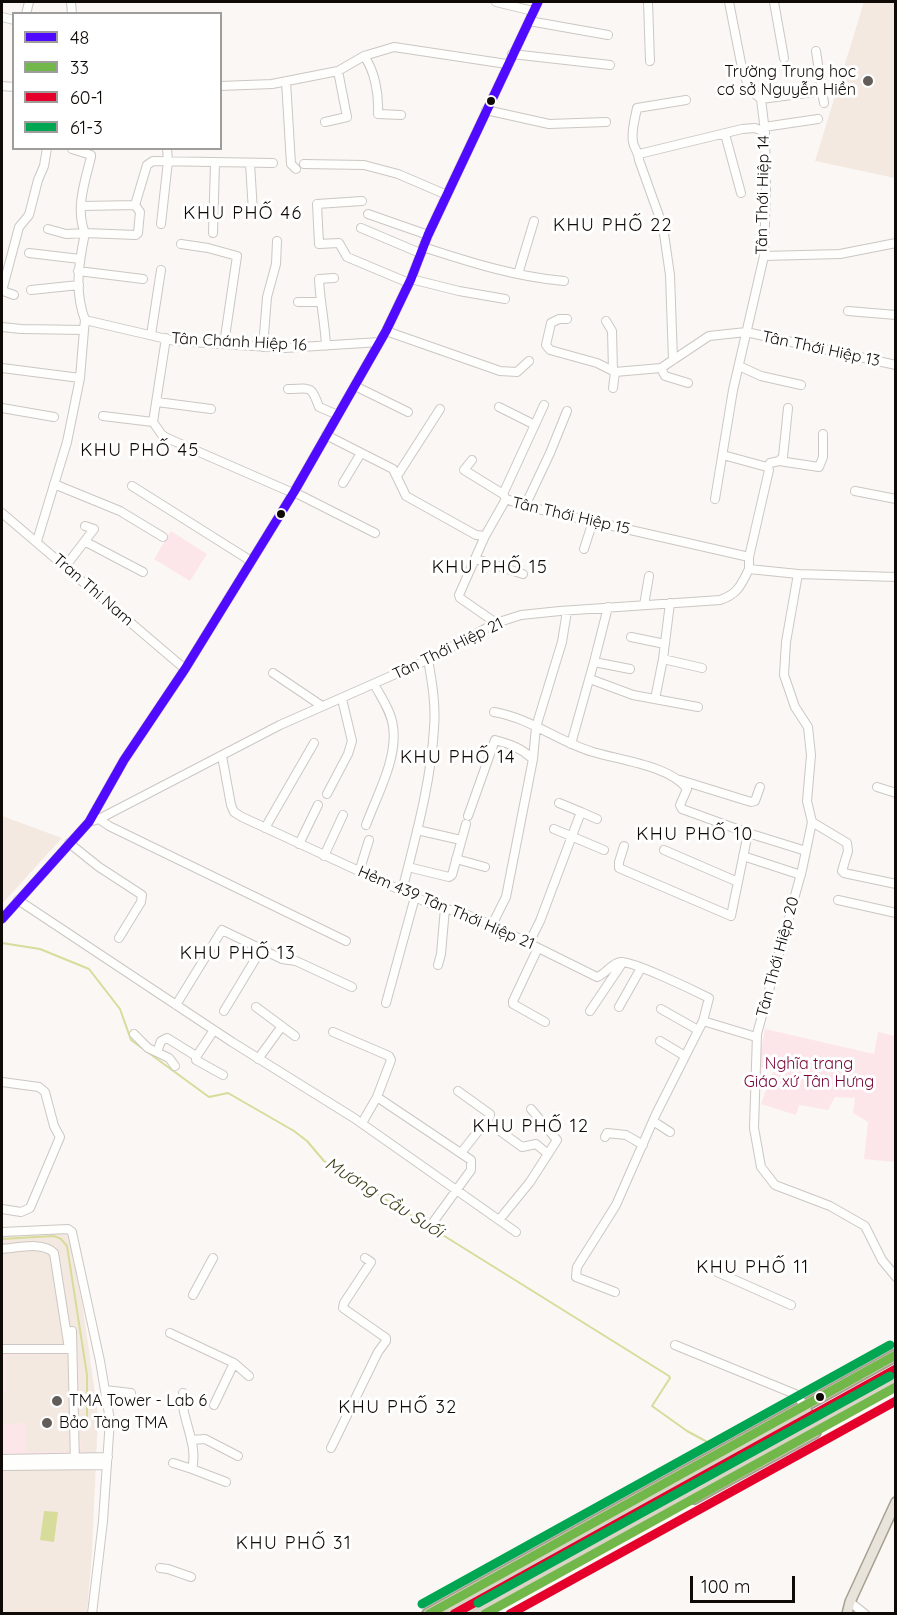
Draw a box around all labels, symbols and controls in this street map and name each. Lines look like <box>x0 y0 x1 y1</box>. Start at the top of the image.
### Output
legend <box>12 12 222 150</box>
text: 48 <box>70 26 89 49</box>
text: 33 <box>70 56 89 79</box>
place label: Trường Trung học cơ sở Nguyễn Hiền <box>717 62 856 100</box>
marker: Trường Trung học cơ sở Nguyễn Hiền <box>861 74 875 88</box>
text: 60-1 <box>70 86 103 109</box>
unlabelled marker <box>485 95 497 107</box>
text: 61-3 <box>70 116 103 139</box>
street label: Tân Thới Hiệp 14 <box>752 135 774 255</box>
district label: KHU PHỐ 46 <box>183 203 303 225</box>
district label: KHU PHỐ 22 <box>553 215 673 237</box>
street label: Tân Thới Hiệp 13 <box>760 327 882 371</box>
street label: Tân Chánh Hiệp 16 <box>171 329 307 355</box>
district label: KHU PHỐ 45 <box>80 440 200 462</box>
street label: Tân Thới Hiệp 15 <box>510 493 632 539</box>
unlabelled marker <box>275 508 287 520</box>
street label: Tran Thi Nam <box>49 550 137 630</box>
district label: KHU PHỐ 15 <box>432 557 548 579</box>
street label: Tân Thới Hiệp 21 <box>390 614 506 684</box>
district label: KHU PHỐ 14 <box>400 747 516 769</box>
district label: KHU PHỐ 10 <box>636 824 754 846</box>
street label: Hẻm 439 Tân Thới Hiệp 21 <box>355 862 537 954</box>
street label: Tân Thới Hiệp 20 <box>753 895 803 1019</box>
district label: KHU PHỐ 13 <box>180 943 296 965</box>
park label: Nghĩa trang Giáo xứ Tân Hưng <box>744 1054 874 1092</box>
district label: KHU PHỐ 12 <box>473 1116 589 1138</box>
water label: Mương Cầu Suối <box>321 1153 447 1243</box>
district label: KHU PHỐ 11 <box>696 1257 810 1279</box>
place label: TMA Tower - Lab 6 <box>69 1391 207 1411</box>
unlabelled marker <box>814 1391 826 1403</box>
marker: TMA Tower - Lab 6 <box>50 1394 64 1408</box>
district label: KHU PHỐ 32 <box>338 1397 458 1419</box>
place label: Bảo Tàng TMA <box>59 1413 168 1433</box>
marker: Bảo Tàng TMA <box>40 1416 54 1430</box>
district label: KHU PHỐ 31 <box>236 1533 352 1555</box>
scale bar <box>693 1564 798 1602</box>
text: 100 m <box>701 1575 750 1598</box>

